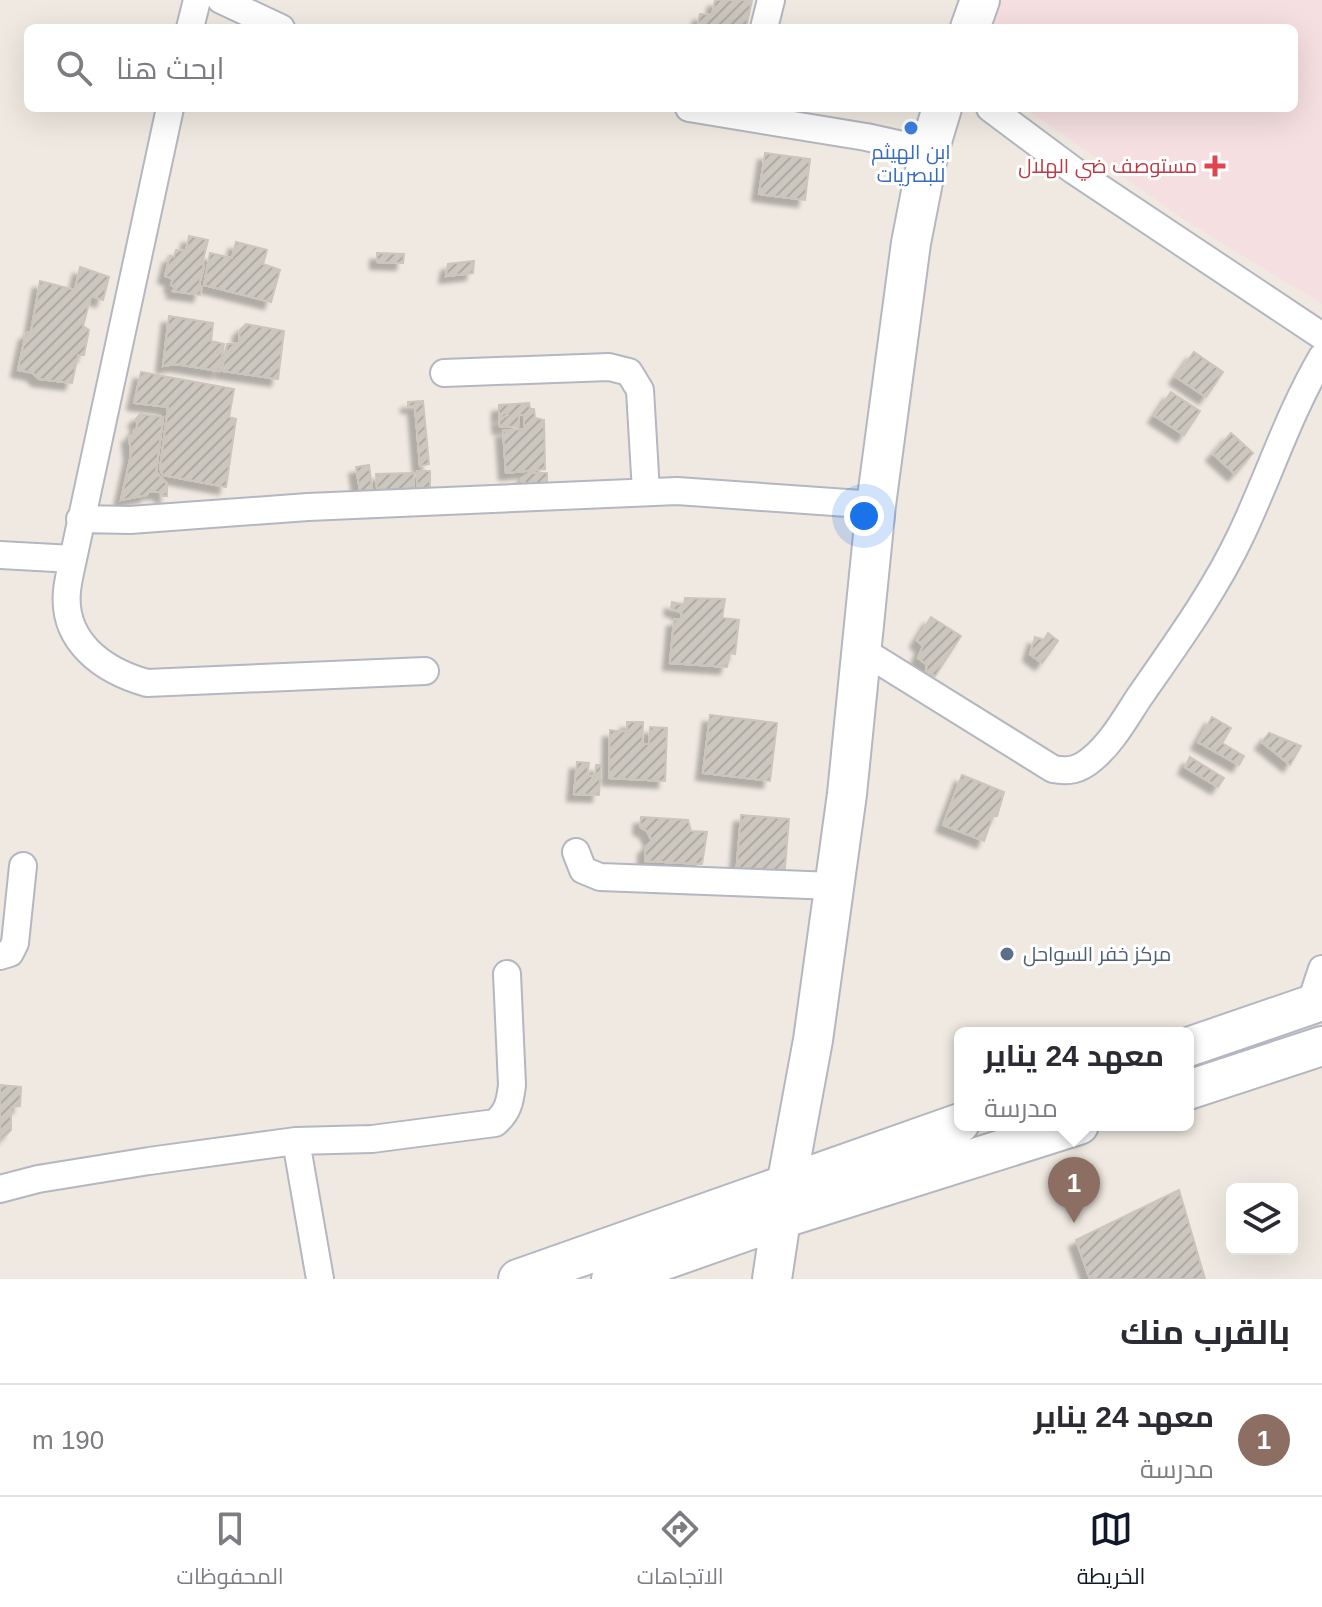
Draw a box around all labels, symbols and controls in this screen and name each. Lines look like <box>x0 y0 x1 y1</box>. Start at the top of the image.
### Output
search box <box>24 24 1298 112</box>
icon: search <box>52 46 96 90</box>
text: ابحث هنا <box>116 52 225 85</box>
marker: ابن الهيثم للبصريات <box>902 119 920 137</box>
place label: ابن الهيثم للبصريات <box>871 141 951 187</box>
place label: مستوصف ضي الهلال <box>1018 155 1197 181</box>
marker: مستوصف ضي الهلال <box>1204 155 1226 177</box>
your location <box>844 496 884 536</box>
place label: مركز خفر السواحل <box>1023 943 1171 967</box>
marker: مركز خفر السواحل <box>998 945 1016 963</box>
popup <box>954 1027 1194 1131</box>
text: معهد 24 يناير <box>984 1039 1164 1072</box>
text: مدرسة <box>984 1093 1058 1123</box>
pin: 1 <box>1048 1157 1100 1223</box>
map controls <box>1226 1183 1298 1255</box>
button: layers <box>1226 1183 1298 1255</box>
text: بالقرب منك <box>1120 1313 1290 1351</box>
text: معهد 24 يناير <box>1034 1400 1214 1433</box>
text: 190 m <box>32 1425 104 1455</box>
text: 1 <box>1257 1425 1271 1455</box>
text: مدرسة <box>1140 1454 1214 1484</box>
tab: المحفوظات <box>177 1507 284 1597</box>
tab: الاتجاهات <box>637 1507 724 1597</box>
tab: الخريطة <box>1077 1507 1145 1597</box>

